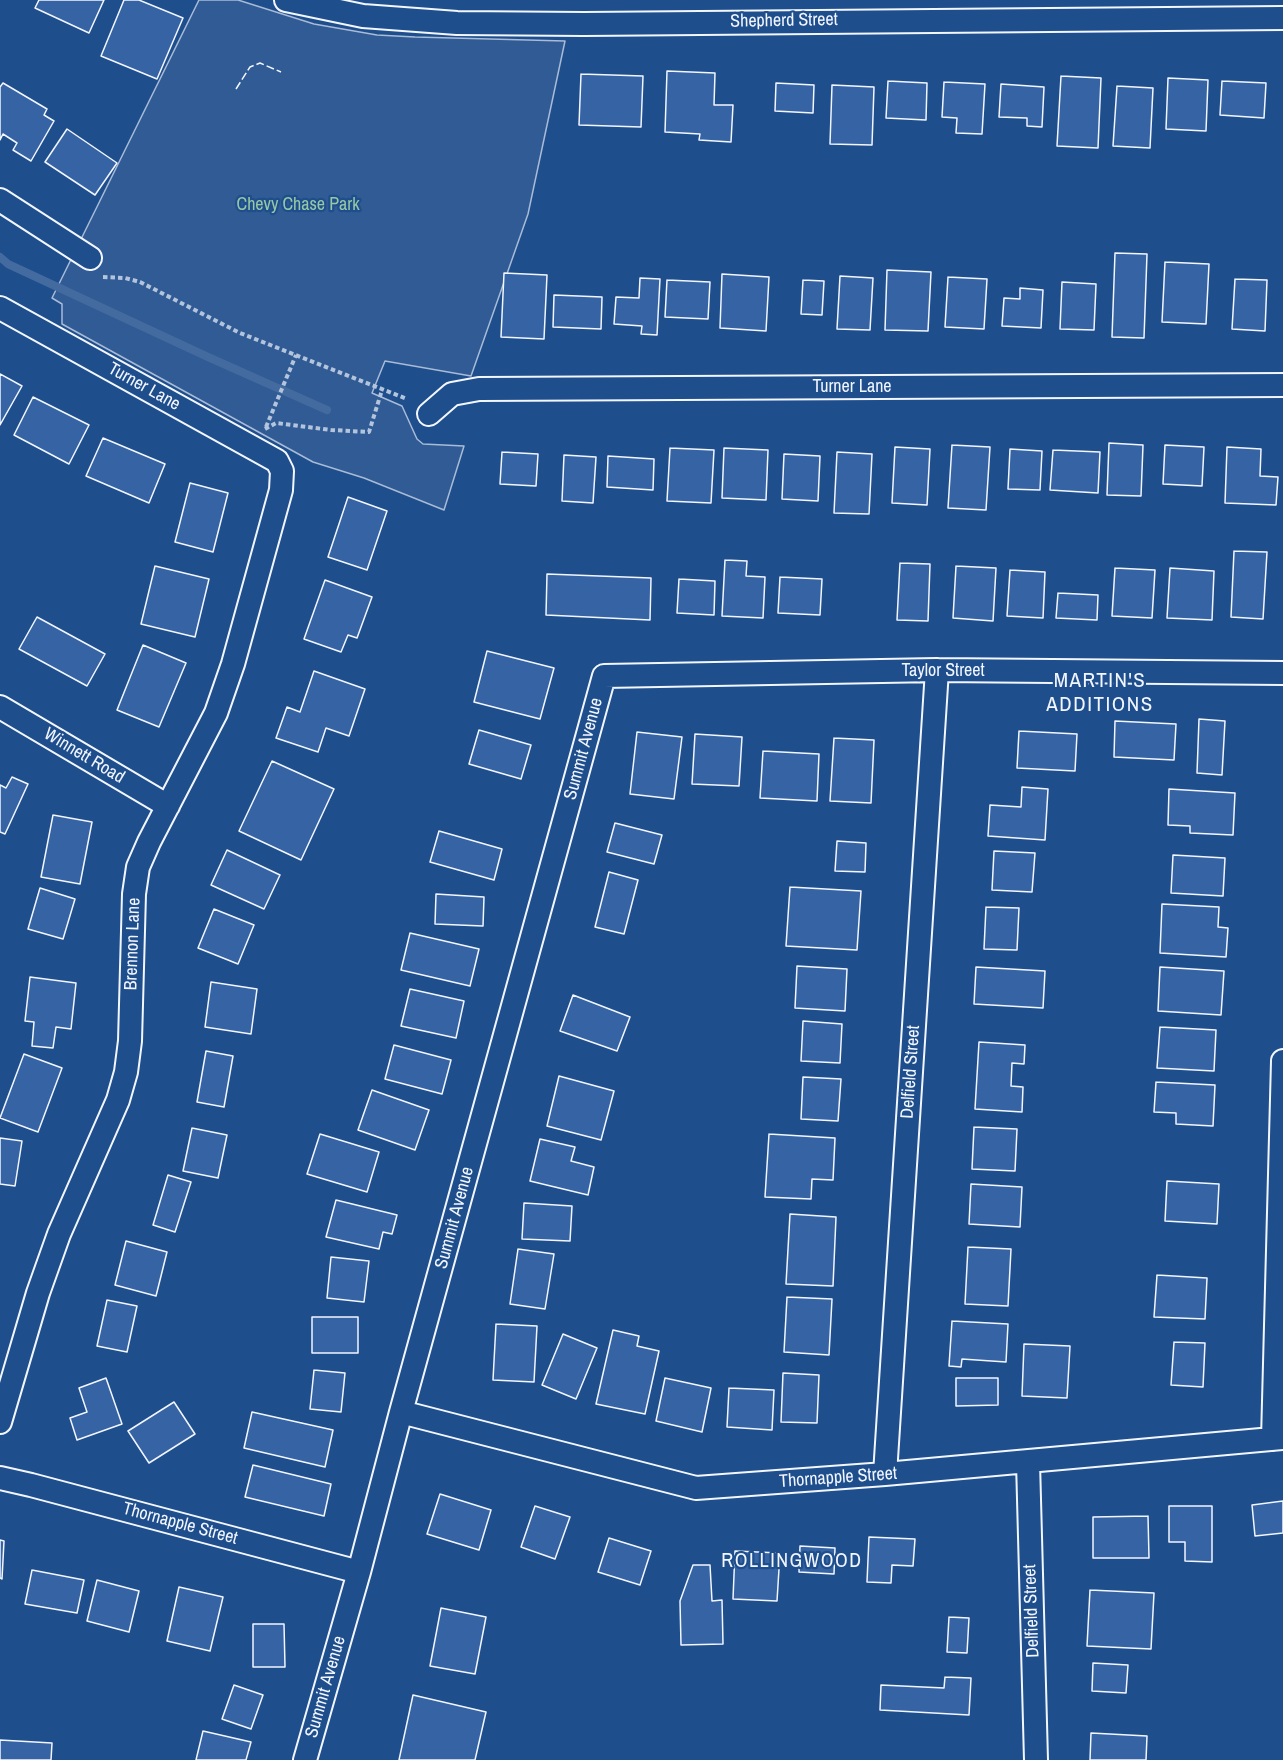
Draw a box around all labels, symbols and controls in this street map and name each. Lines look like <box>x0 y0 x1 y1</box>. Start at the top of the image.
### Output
street label: Shepherd Street <box>730 9 838 33</box>
park label: Chevy Chase Park <box>236 194 360 216</box>
street label: Turner Lane <box>104 358 184 416</box>
street label: Turner Lane <box>812 376 892 398</box>
street label: Taylor Street <box>901 660 985 682</box>
district label: MARTIN'S ADDITIONS <box>1046 668 1154 718</box>
street label: Summit Avenue <box>560 696 608 802</box>
street label: Winnett Road <box>40 724 128 788</box>
street label: Brennon Lane <box>121 897 145 991</box>
street label: Delfield Street <box>897 1025 925 1119</box>
street label: Summit Avenue <box>431 1165 479 1271</box>
street label: Thornapple Street <box>778 1463 898 1493</box>
street label: Thornapple Street <box>120 1498 240 1550</box>
district label: ROLLINGWOOD <box>721 1550 863 1574</box>
street label: Delfield Street <box>1020 1564 1044 1658</box>
street label: Summit Avenue <box>301 1634 351 1740</box>

